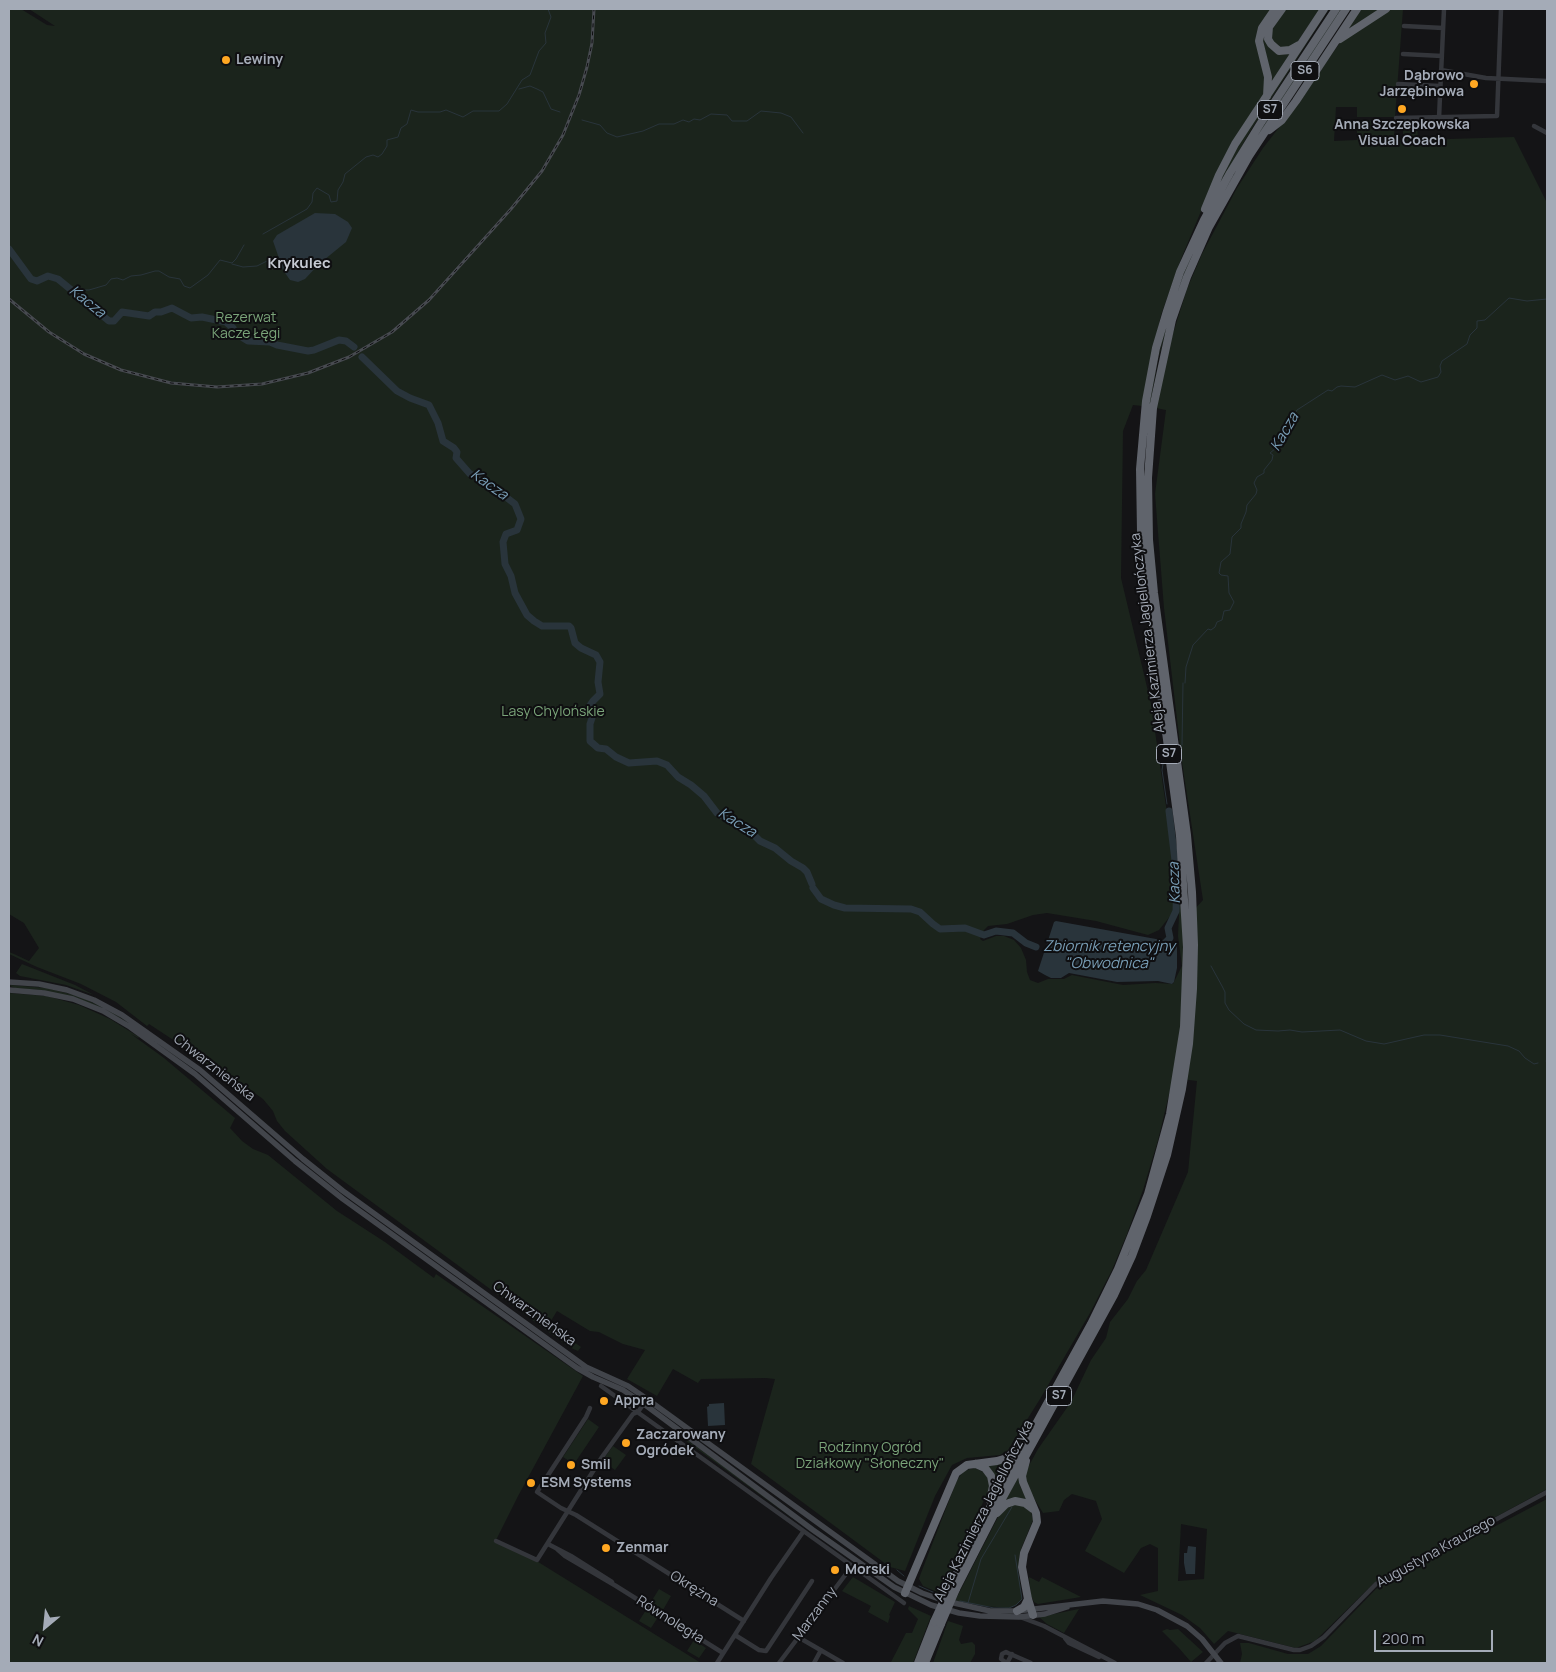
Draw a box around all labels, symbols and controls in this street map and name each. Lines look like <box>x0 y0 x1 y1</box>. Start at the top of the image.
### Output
place label: Lewiny <box>236 52 283 68</box>
marker: Lewiny <box>220 54 232 66</box>
road number: S6 <box>1291 61 1319 80</box>
place label: Dąbrowo Jarzębinowa <box>1379 68 1464 100</box>
marker: Dąbrowo Jarzębinowa <box>1468 78 1480 90</box>
road number: S7 <box>1258 100 1282 120</box>
marker: Anna Szczepkowska Visual Coach <box>1396 103 1408 115</box>
place label: Anna Szczepkowska Visual Coach <box>1334 117 1470 150</box>
district label: Krykulec <box>267 255 331 273</box>
water label: Kacza <box>65 282 109 322</box>
park label: Rezerwat Kacze Łęgi <box>212 310 280 342</box>
water label: Kacza <box>1267 410 1303 454</box>
water label: Kacza <box>467 466 511 504</box>
street label: Aleja Kazimierza Jagiellończyka <box>1127 532 1169 734</box>
park label: Lasy Chylońskie <box>501 704 605 720</box>
road number: S7 <box>1156 744 1182 764</box>
water label: Kacza <box>715 804 759 842</box>
water label: Kacza <box>1165 862 1185 904</box>
water label: Zbiornik retencyjny "Obwodnica" <box>1043 938 1175 973</box>
street label: Chwarznieńska <box>170 1031 258 1105</box>
street label: Chwarznieńska <box>489 1278 579 1350</box>
road number: S7 <box>1046 1386 1072 1405</box>
place label: Appra <box>614 1393 654 1409</box>
marker: Appra <box>598 1395 610 1407</box>
street label: Aleja Kazimierza Jagiellończyka <box>931 1418 1037 1604</box>
place label: Zaczarowany Ogródek <box>636 1427 726 1460</box>
marker: Zaczarowany Ogródek <box>620 1437 632 1449</box>
park label: Rodzinny Ogród Działkowy "Słoneczny" <box>796 1440 944 1472</box>
place label: Smil <box>581 1457 611 1473</box>
marker: Smil <box>565 1459 577 1471</box>
place label: ESM Systems <box>541 1475 632 1491</box>
marker: ESM Systems <box>525 1477 537 1489</box>
street label: Augustyna Krauzego <box>1374 1512 1498 1592</box>
place label: Zenmar <box>616 1540 668 1556</box>
marker: Zenmar <box>600 1542 612 1554</box>
place label: Morski <box>845 1562 890 1578</box>
marker: Morski <box>829 1564 841 1576</box>
street label: Okrężna <box>667 1568 721 1610</box>
street label: Marzanny <box>789 1584 841 1644</box>
street label: Równoległa <box>633 1593 707 1647</box>
north arrow <box>20 1602 70 1652</box>
scale bar <box>1376 1620 1495 1652</box>
text: 200 m <box>1382 1628 1425 1649</box>
text: N <box>29 1630 47 1651</box>

